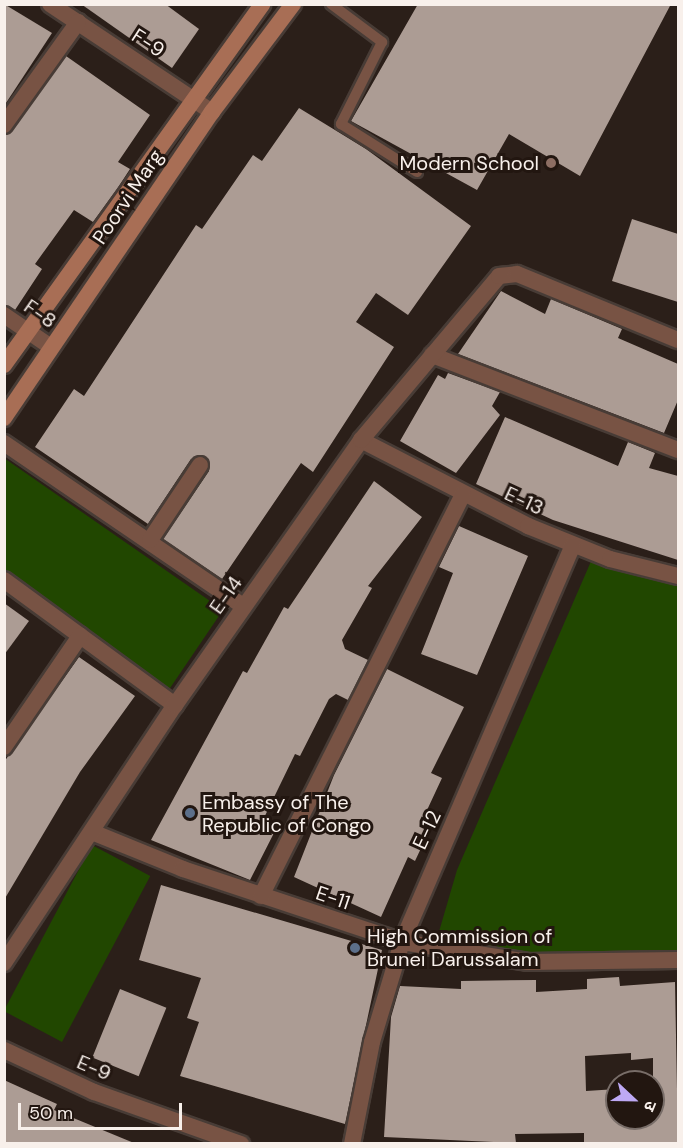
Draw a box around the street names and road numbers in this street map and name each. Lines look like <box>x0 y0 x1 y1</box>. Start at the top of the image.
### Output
street label: F-9 <box>127 24 169 62</box>
street label: Poorvi Marg <box>88 145 168 249</box>
street label: F-8 <box>19 295 61 333</box>
street label: E-13 <box>501 482 547 520</box>
street label: E-14 <box>205 572 247 618</box>
street label: E-12 <box>408 807 446 853</box>
street label: E-11 <box>313 881 353 915</box>
street label: E-9 <box>73 1050 115 1086</box>

